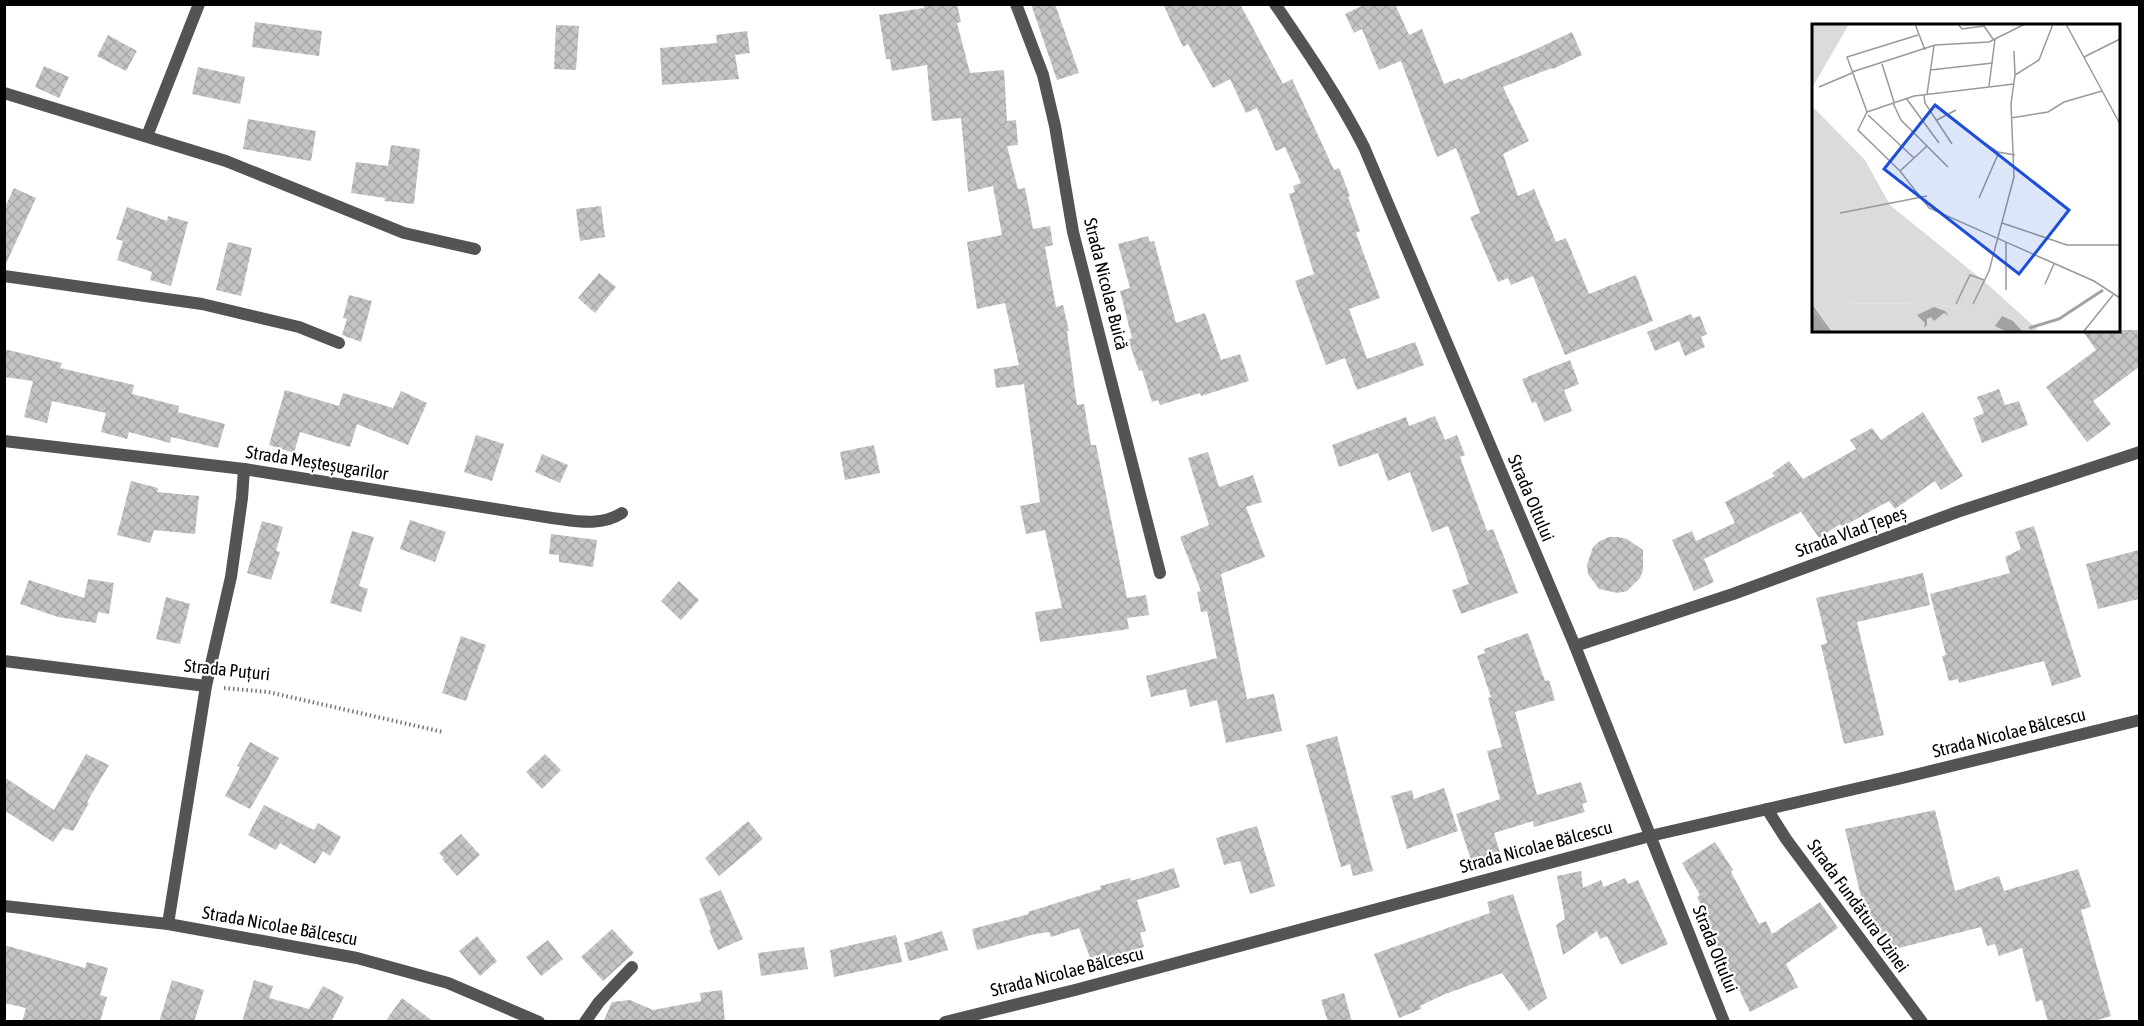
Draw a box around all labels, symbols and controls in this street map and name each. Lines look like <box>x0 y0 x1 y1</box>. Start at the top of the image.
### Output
inset map <box>1812 24 2120 332</box>
street label: Strada Nicolae Buică <box>1080 216 1133 352</box>
street label: Strada Meșteșugarilor <box>244 441 390 484</box>
street label: Strada Oltului <box>1504 451 1559 544</box>
street label: Strada Vlad Țepeș <box>1793 502 1909 561</box>
street label: Strada Puțuri <box>183 655 271 684</box>
street label: Strada Nicolae Bălcescu <box>1930 703 2088 762</box>
street label: Strada Nicolae Bălcescu <box>1457 816 1614 877</box>
street label: Strada Fundătura Uzinei <box>1803 835 1914 976</box>
street label: Strada Nicolae Bălcescu <box>201 902 359 949</box>
street label: Strada Oltului <box>1688 902 1742 995</box>
street label: Strada Nicolae Bălcescu <box>988 942 1146 1001</box>

